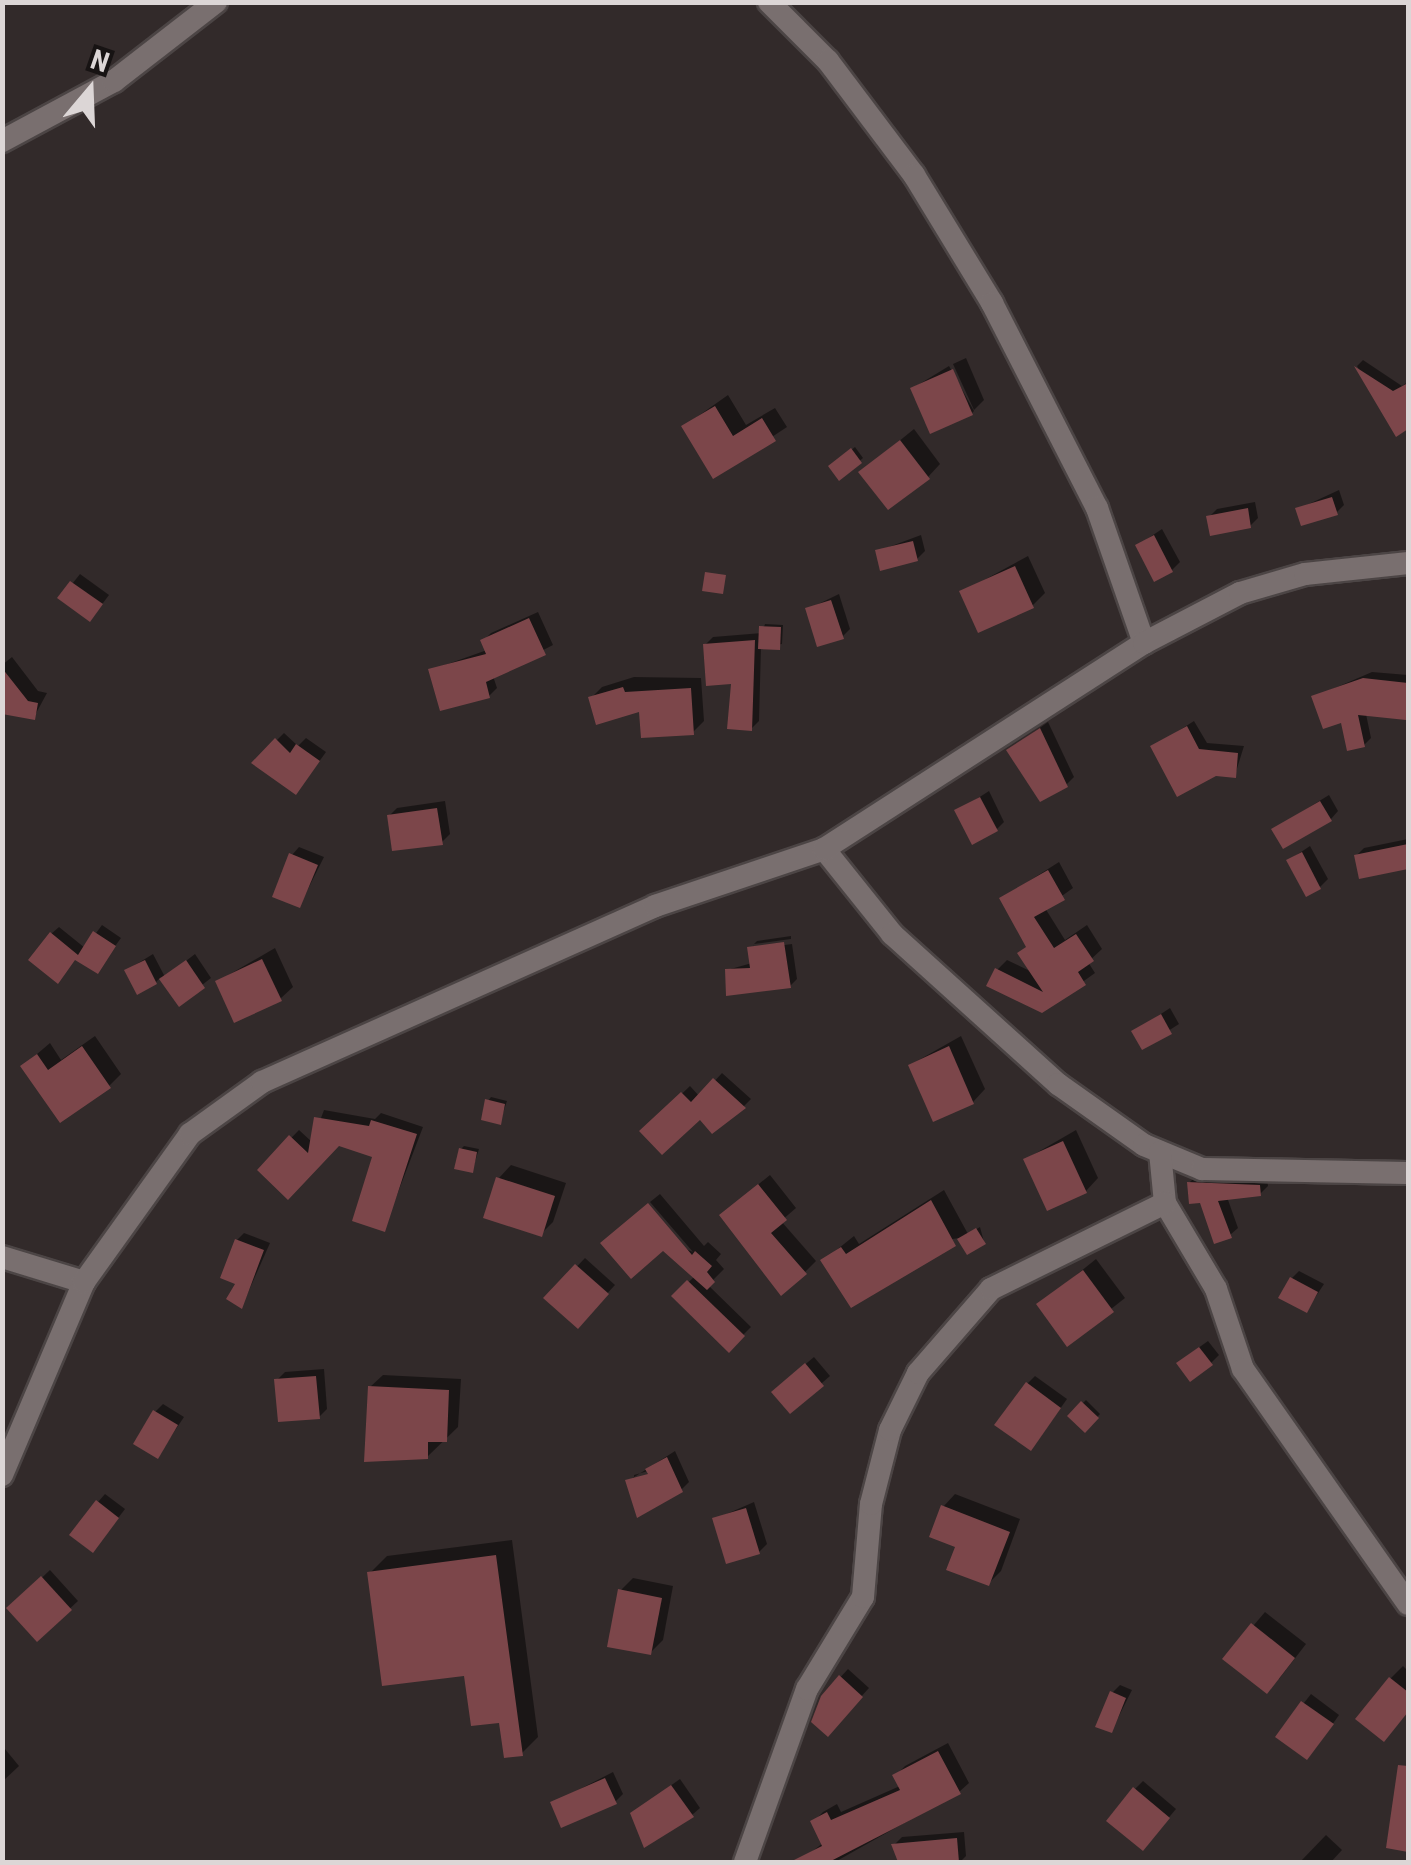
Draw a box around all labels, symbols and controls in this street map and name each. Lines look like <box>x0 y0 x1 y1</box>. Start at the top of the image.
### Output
north arrow <box>40 40 140 140</box>
text: N <box>86 43 113 80</box>

